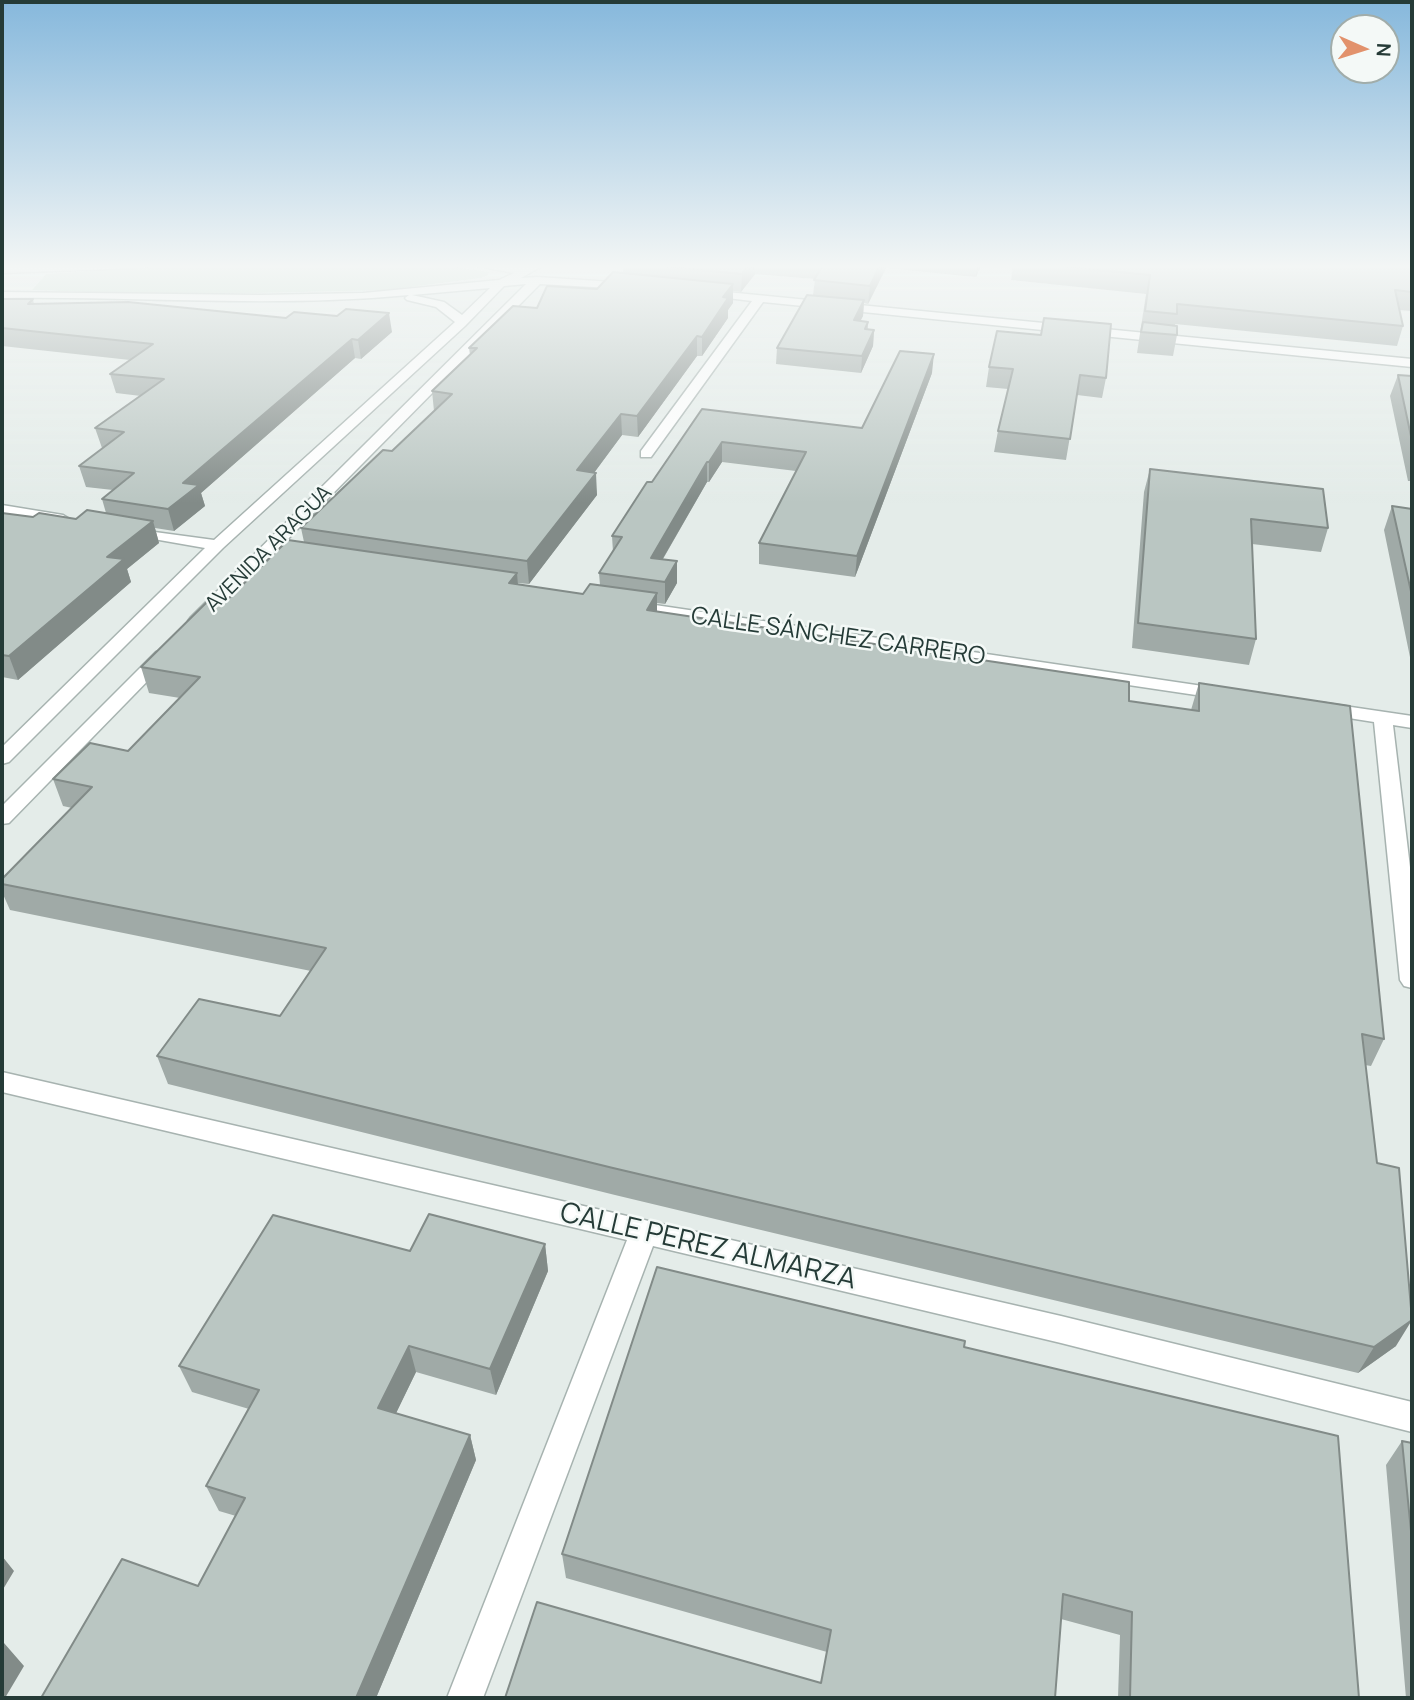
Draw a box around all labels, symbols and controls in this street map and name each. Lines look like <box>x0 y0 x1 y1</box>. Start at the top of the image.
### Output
north arrow <box>1330 14 1400 84</box>
text: N <box>1371 42 1397 57</box>
street label: AVENIDA ARAGUA <box>200 480 338 618</box>
street label: CALLE SÁNCHEZ CARRERO <box>689 602 987 672</box>
street label: CALLE PEREZ ALMARZA <box>557 1197 859 1297</box>

